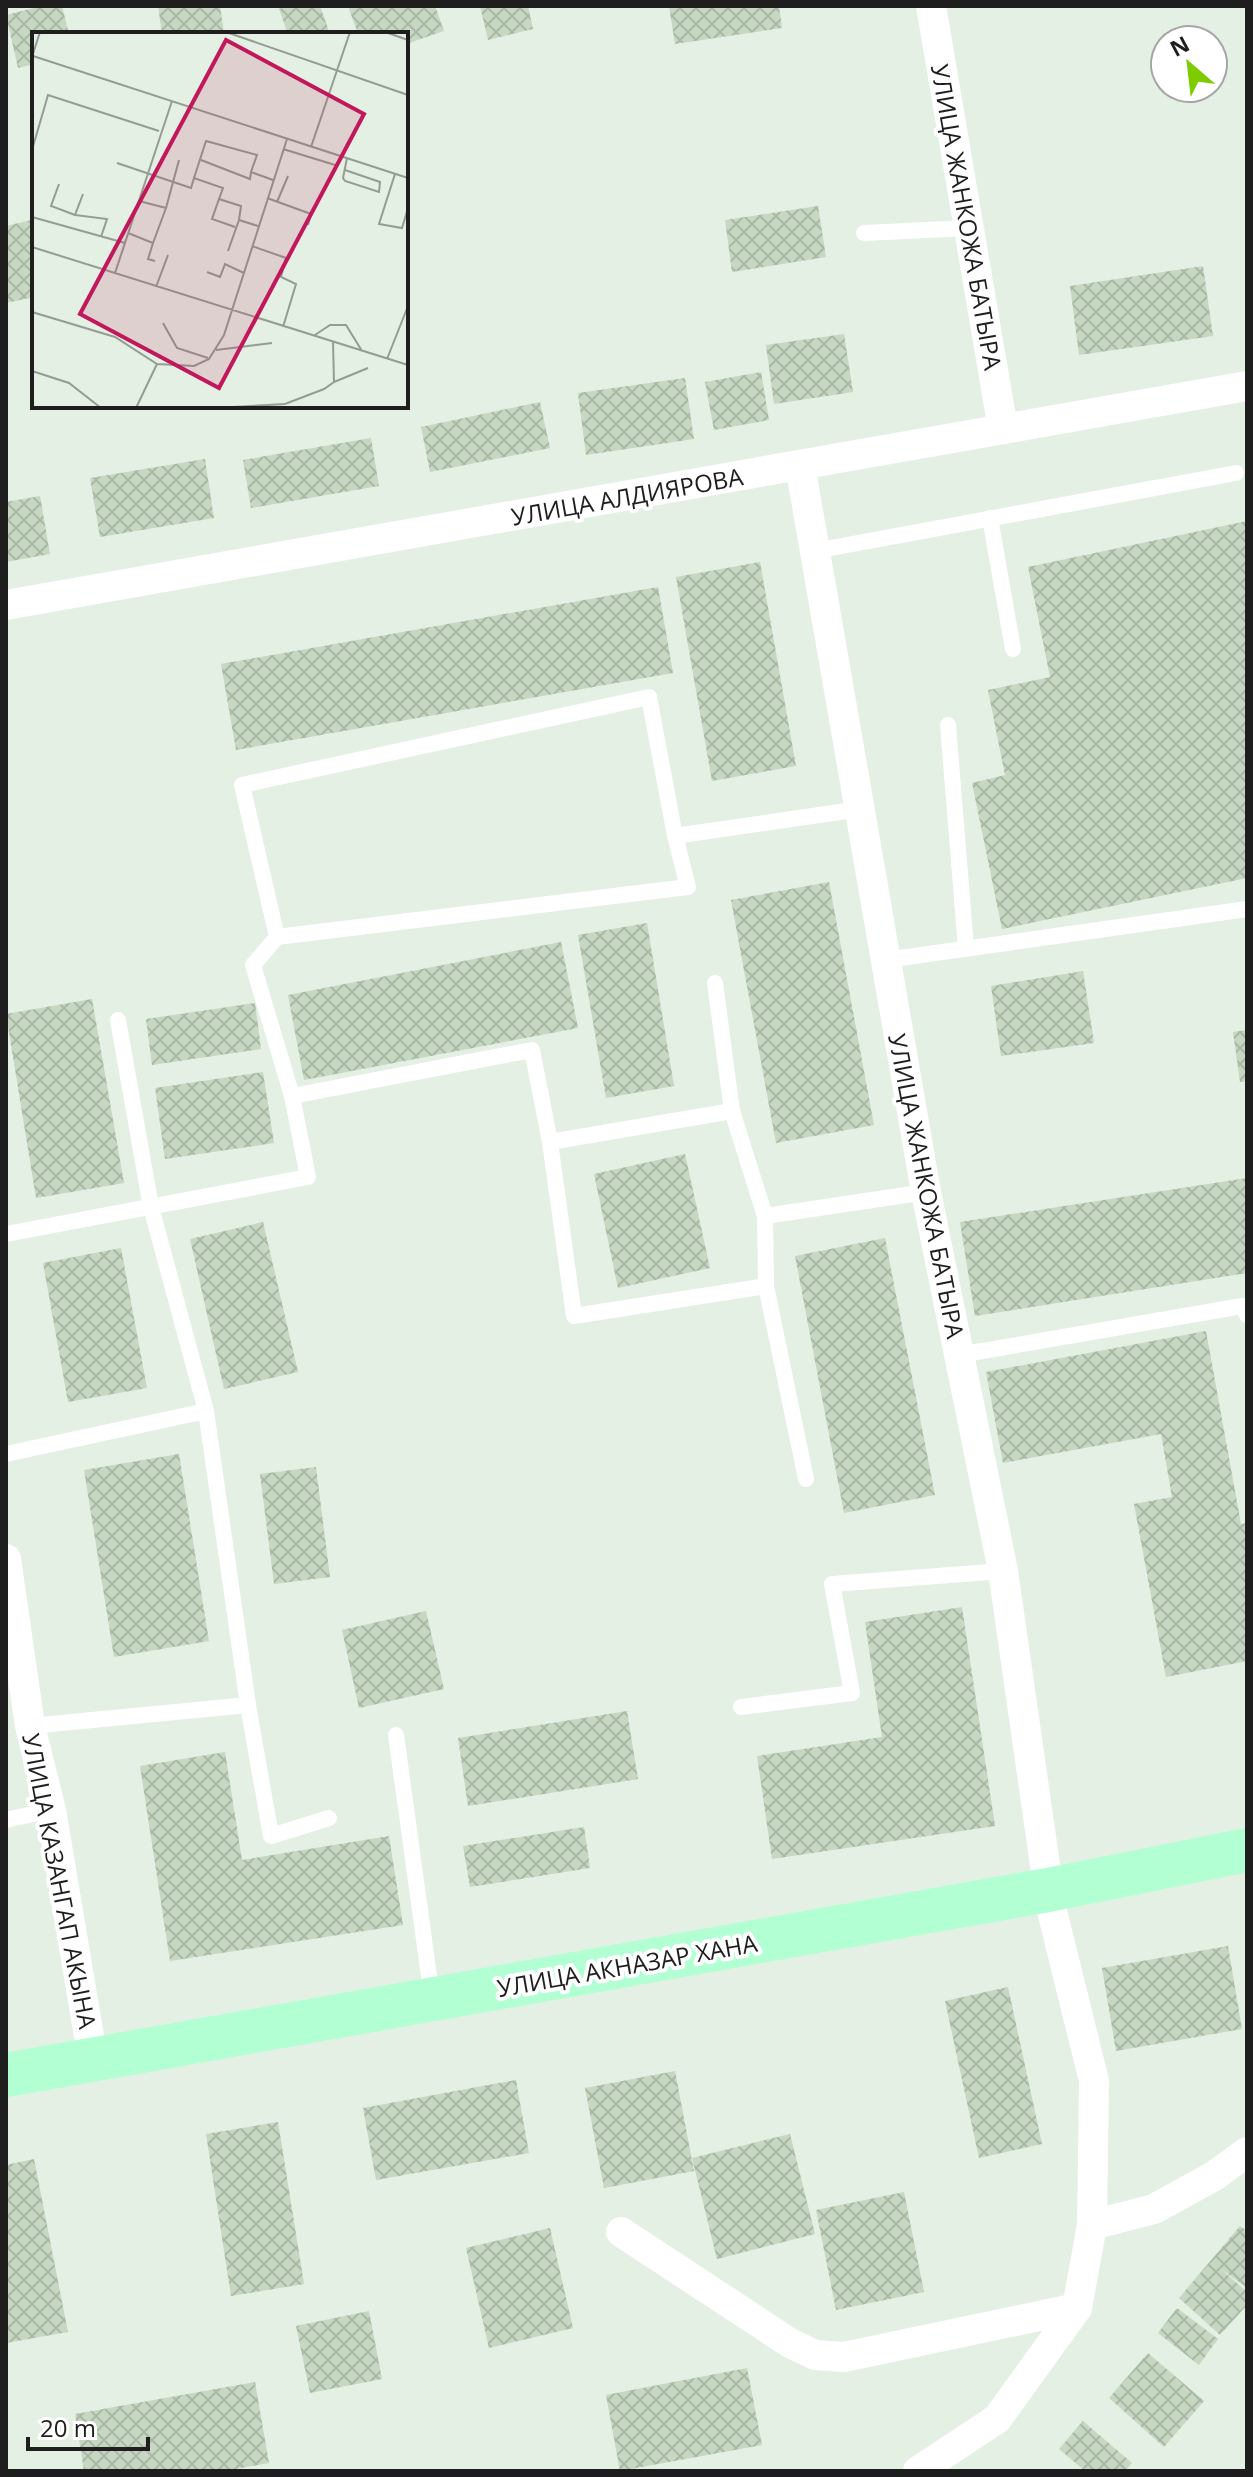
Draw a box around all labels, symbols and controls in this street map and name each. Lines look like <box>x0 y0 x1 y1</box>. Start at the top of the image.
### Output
north arrow <box>1149 24 1229 104</box>
text: N <box>1164 28 1194 63</box>
inset map <box>32 32 408 408</box>
street label: УЛИЦА ЖАНКОЖА БАТЫРА <box>924 61 1010 373</box>
street label: УЛИЦА АЛДИЯРОВА <box>509 459 746 533</box>
street label: УЛИЦА ЖАНКОЖА БАТЫРА <box>881 1031 973 1342</box>
street label: УЛИЦА КАЗАНГАП АКЫНА <box>15 1731 105 2032</box>
street label: УЛИЦА АКНАЗАР ХАНА <box>494 1926 760 2004</box>
scale bar <box>28 2401 148 2451</box>
text: 20 m <box>40 2411 96 2444</box>

